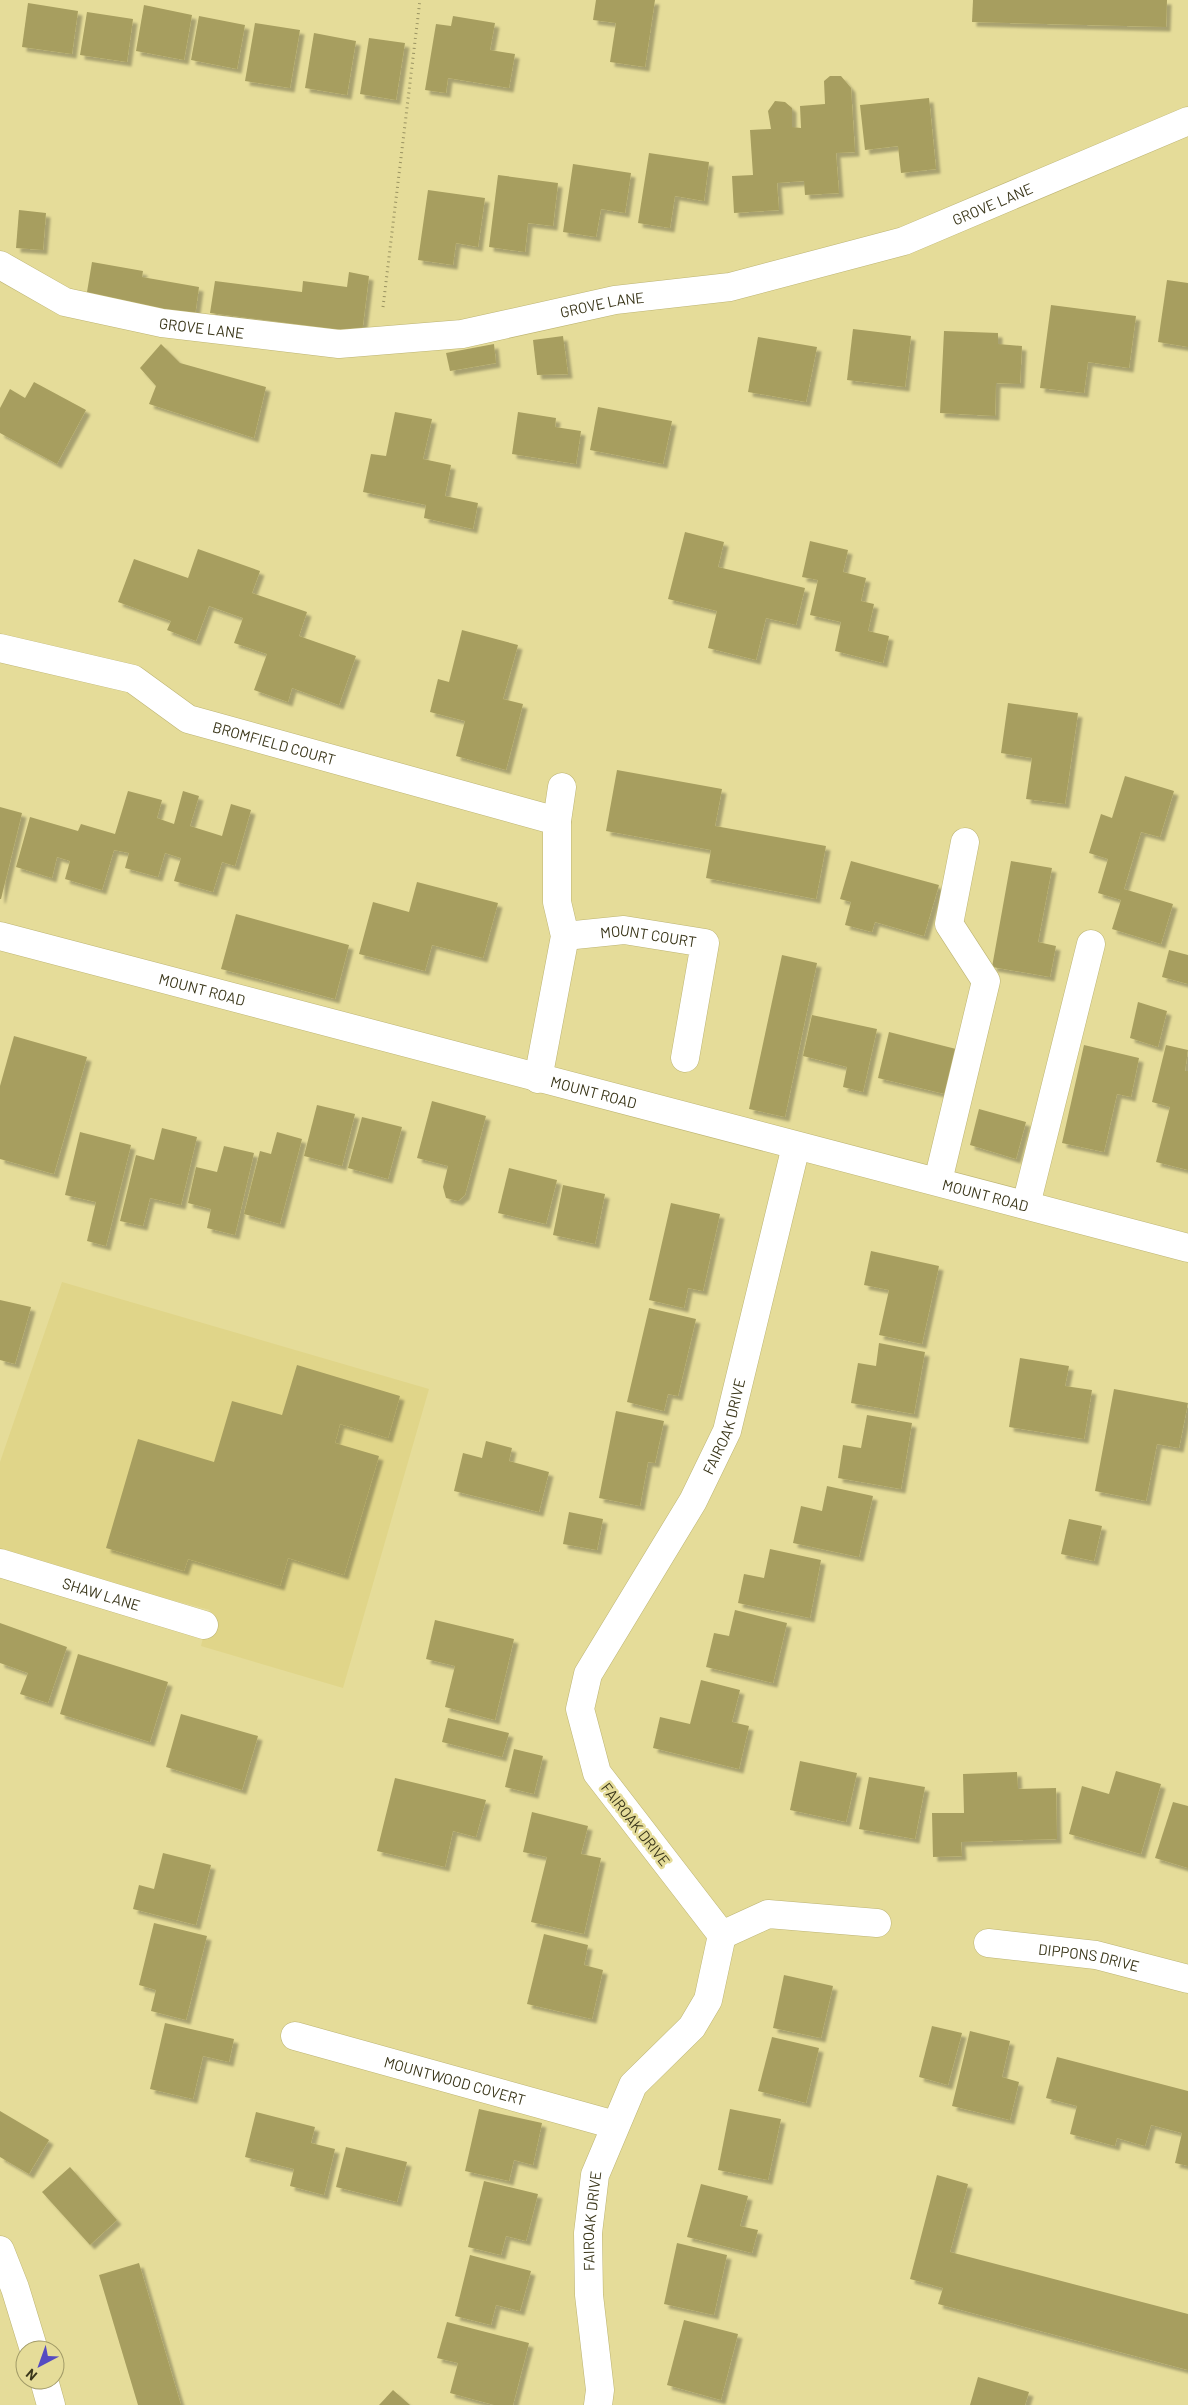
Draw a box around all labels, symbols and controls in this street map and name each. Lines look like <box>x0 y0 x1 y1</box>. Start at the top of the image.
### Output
street label: GROVE LANE <box>949 179 1035 229</box>
street label: GROVE LANE <box>558 288 645 321</box>
street label: GROVE LANE <box>158 314 245 342</box>
street label: BROMFIELD COURT <box>211 717 338 768</box>
street label: MOUNT COURT <box>599 920 698 951</box>
street label: MOUNT ROAD <box>157 969 247 1009</box>
street label: MOUNT ROAD <box>549 1072 639 1112</box>
street label: MOUNT ROAD <box>941 1175 1031 1215</box>
street label: FAIROAK DRIVE <box>698 1376 748 1477</box>
street label: SHAW LANE <box>60 1574 143 1614</box>
street label: FAIROAK DRIVE <box>598 1779 674 1869</box>
street label: DIPPONS DRIVE <box>1038 1940 1141 1975</box>
street label: MOUNTWOOD COVERT <box>382 2052 528 2109</box>
street label: FAIROAK DRIVE <box>579 2170 604 2271</box>
north arrow <box>15 2340 65 2390</box>
text: N <box>22 2366 40 2385</box>

